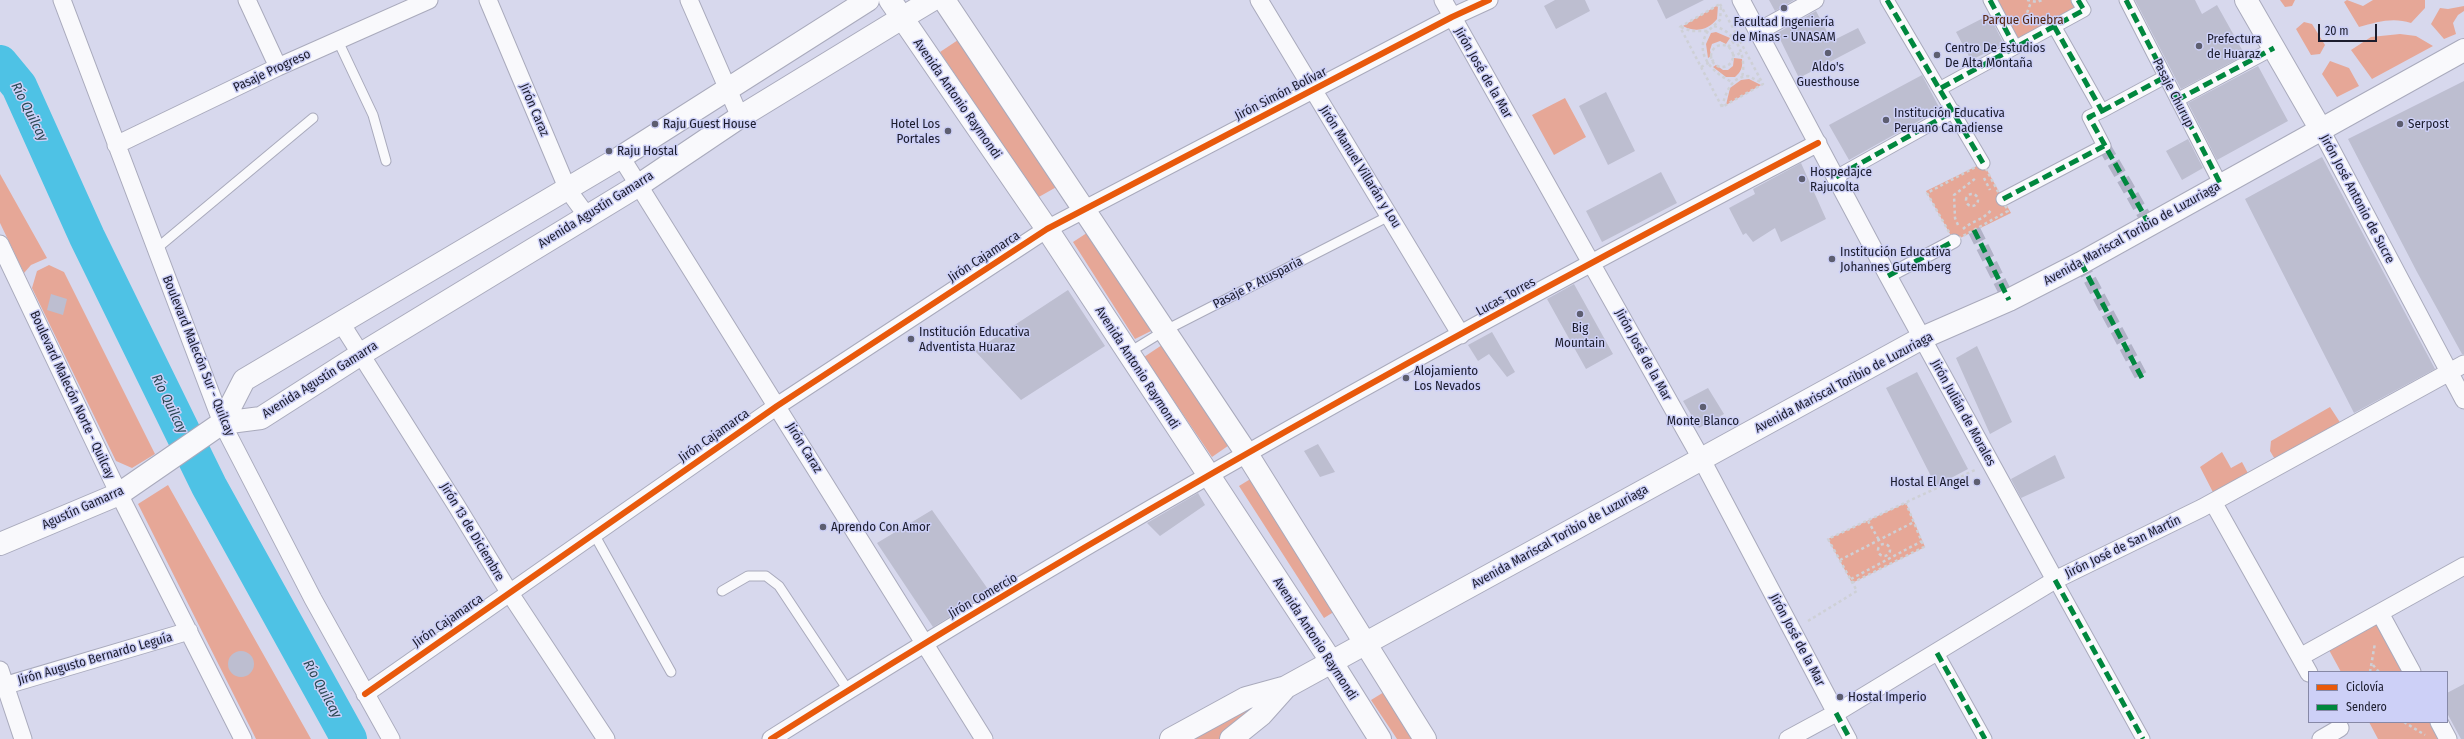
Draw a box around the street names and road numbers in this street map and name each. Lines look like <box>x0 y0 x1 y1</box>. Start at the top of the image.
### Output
street label: Jirón José de la Mar <box>1451 25 1515 121</box>
street label: Avenida Antonio Raymondi <box>910 36 1004 162</box>
street label: Pasaje Progreso <box>231 46 313 96</box>
street label: Pasaje Churup <box>2149 56 2197 130</box>
street label: Jirón Simón Bolívar <box>1232 64 1330 124</box>
street label: Jirón Caraz <box>516 81 552 139</box>
street label: Jirón Manuel Villarán y Lou <box>1316 103 1404 231</box>
street label: Jirón José Antonio de Sucre <box>2316 132 2398 266</box>
street label: Avenida Agustín Gamarra <box>535 168 657 252</box>
street label: Avenida Mariscal Toribio de Luzuriaga <box>2041 179 2223 289</box>
street label: Jirón Cajamarca <box>945 228 1023 286</box>
street label: Pasaje P. Atusparia <box>1210 254 1306 312</box>
street label: Boulevard Malecón Sur - Quilcay <box>159 273 237 439</box>
street label: Lucas Torres <box>1474 274 1538 320</box>
street label: Avenida Antonio Raymondi <box>1092 304 1182 432</box>
street label: Jirón José de la Mar <box>1611 306 1675 404</box>
street label: Boulevard Malecón Norte - Quilcay <box>26 308 118 482</box>
street label: Avenida Mariscal Toribio de Luzuriaga <box>1752 329 1936 437</box>
street label: Avenida Agustín Gamarra <box>259 338 381 422</box>
street label: Jirón Julián de Morales <box>1927 357 1999 469</box>
street label: Jirón Cajamarca <box>676 406 752 466</box>
street label: Jirón Caraz <box>782 420 826 476</box>
street label: Jirón 13 de Diciembre <box>437 480 507 584</box>
street label: Avenida Mariscal Toribio de Luzuriaga <box>1469 482 1651 592</box>
street label: Agustín Gamarra <box>40 483 126 533</box>
street label: Jirón José de San Martín <box>2063 512 2183 582</box>
street label: Jirón Comercio <box>946 570 1020 622</box>
street label: Avenida Antonio Raymondi <box>1270 575 1360 703</box>
street label: Jirón Cajamarca <box>410 591 486 651</box>
street label: Jirón José de la Mar <box>1766 591 1828 689</box>
street label: Jirón Augusto Bernardo Leguía <box>16 629 174 689</box>

